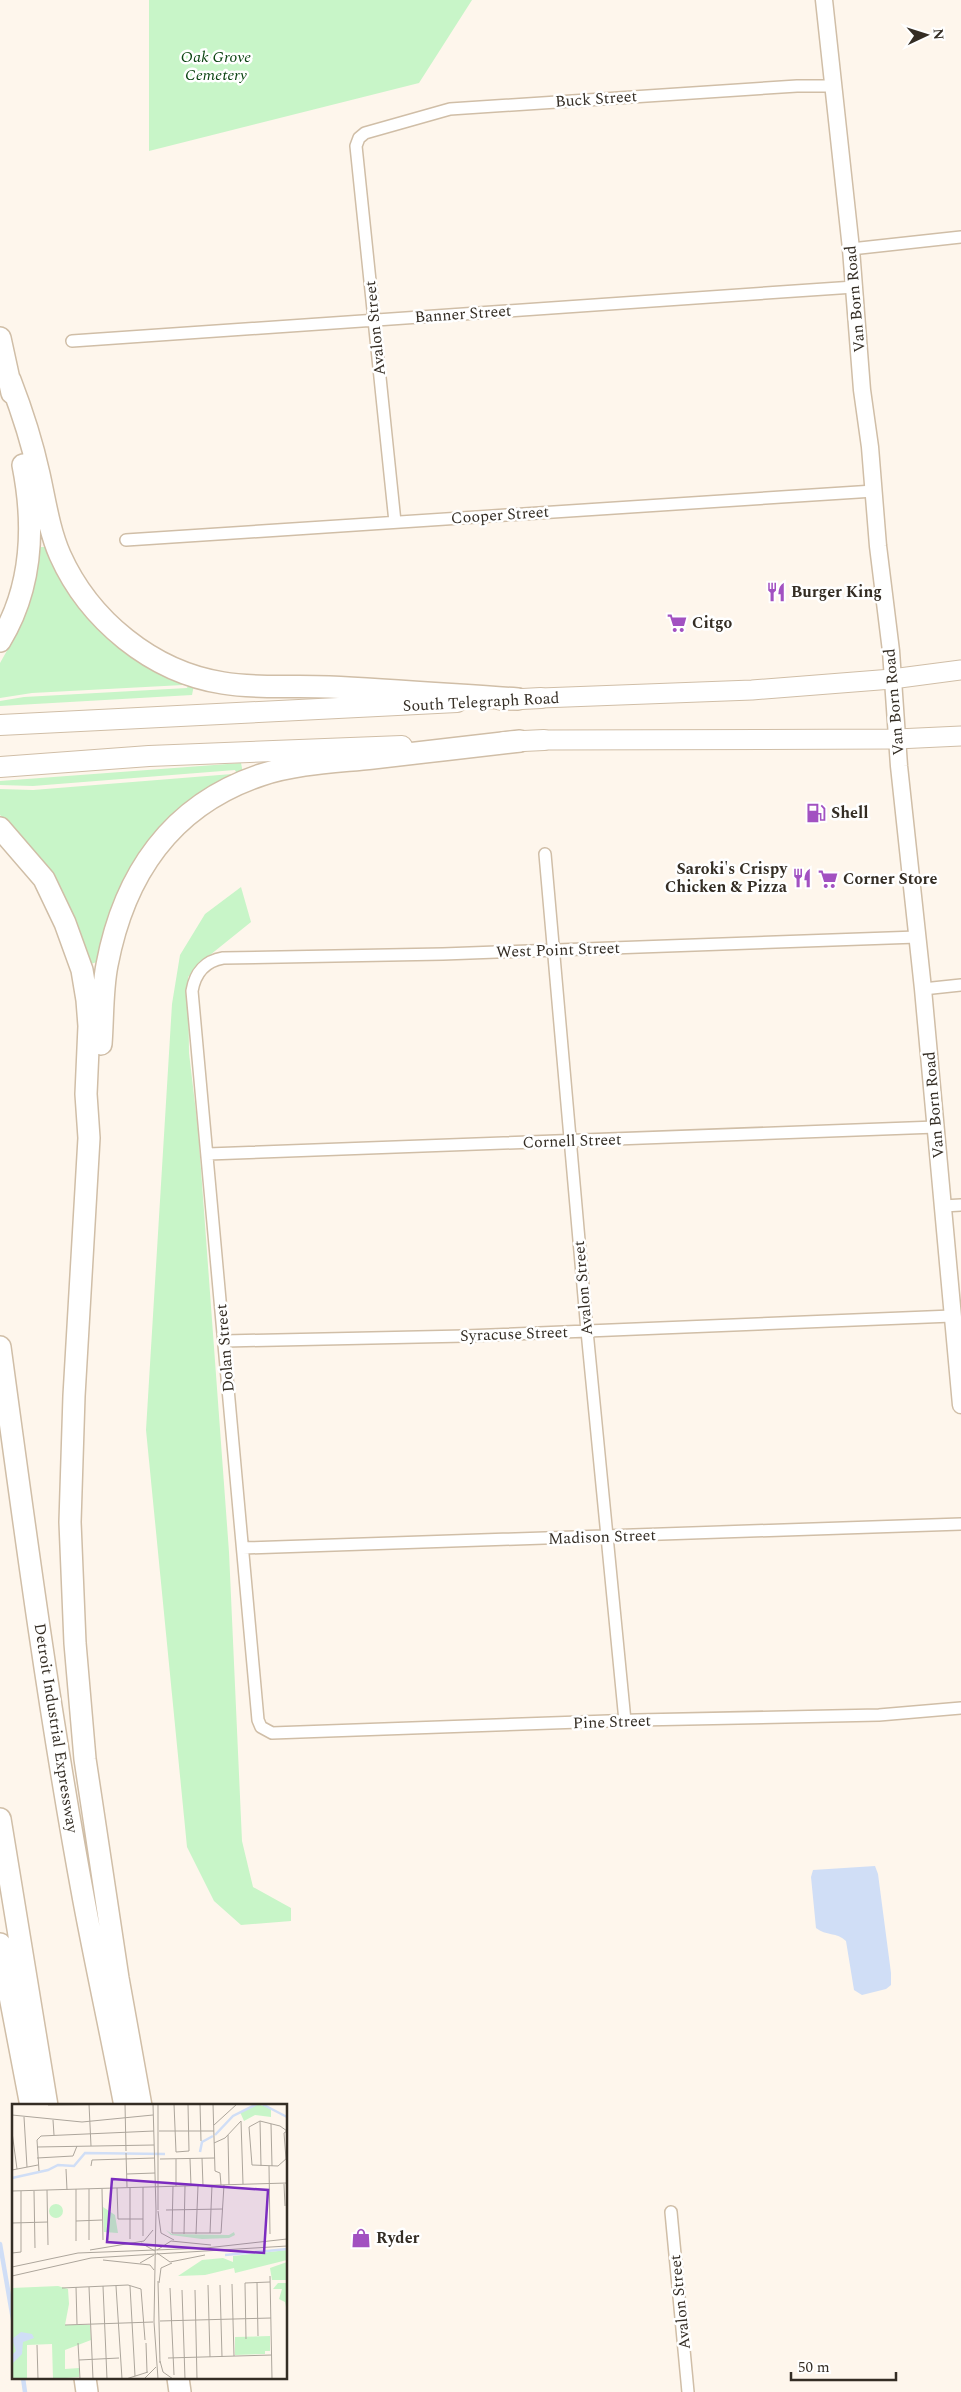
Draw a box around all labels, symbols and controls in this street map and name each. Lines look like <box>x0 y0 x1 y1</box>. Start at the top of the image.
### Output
north arrow <box>901 10 951 60</box>
text: N <box>928 28 949 41</box>
park label: Oak Grove Cemetery <box>181 45 251 87</box>
street label: Buck Street <box>554 84 638 114</box>
street label: Van Born Road <box>838 244 872 353</box>
street label: Avalon Street <box>358 279 392 377</box>
street label: Banner Street <box>414 299 513 329</box>
street label: Cooper Street <box>450 500 550 530</box>
place label: Burger King <box>791 580 882 604</box>
restaurant icon: Burger King <box>765 581 787 603</box>
place label: Citgo <box>692 611 732 635</box>
supermarket icon: Citgo <box>666 612 688 634</box>
street label: Van Born Road <box>877 647 911 756</box>
street label: South Telegraph Road <box>402 686 560 718</box>
place label: Shell <box>831 801 868 825</box>
fuel station icon: Shell <box>805 802 827 824</box>
place label: Saroki's Crispy Chicken & Pizza <box>665 857 788 899</box>
restaurant icon: Saroki's Crispy Chicken & Pizza <box>791 867 813 889</box>
place label: Corner Store <box>843 867 937 891</box>
supermarket icon: Corner Store <box>817 868 839 890</box>
street label: West Point Street <box>496 936 621 964</box>
street label: Van Born Road <box>917 1050 951 1159</box>
street label: Cornell Street <box>522 1127 622 1155</box>
street label: Avalon Street <box>567 1239 599 1337</box>
street label: Dolan Street <box>209 1302 241 1393</box>
street label: Syracuse Street <box>460 1320 569 1348</box>
street label: Madison Street <box>548 1523 657 1551</box>
street label: Detroit Industrial Expressway <box>28 1621 85 1836</box>
street label: Pine Street <box>572 1709 652 1735</box>
inset map <box>12 2104 288 2380</box>
place label: Ryder <box>376 2226 420 2250</box>
shop icon: Ryder <box>350 2227 372 2249</box>
street label: Avalon Street <box>663 2253 697 2351</box>
scale bar <box>791 2350 896 2382</box>
text: 50 m <box>798 2356 830 2379</box>

